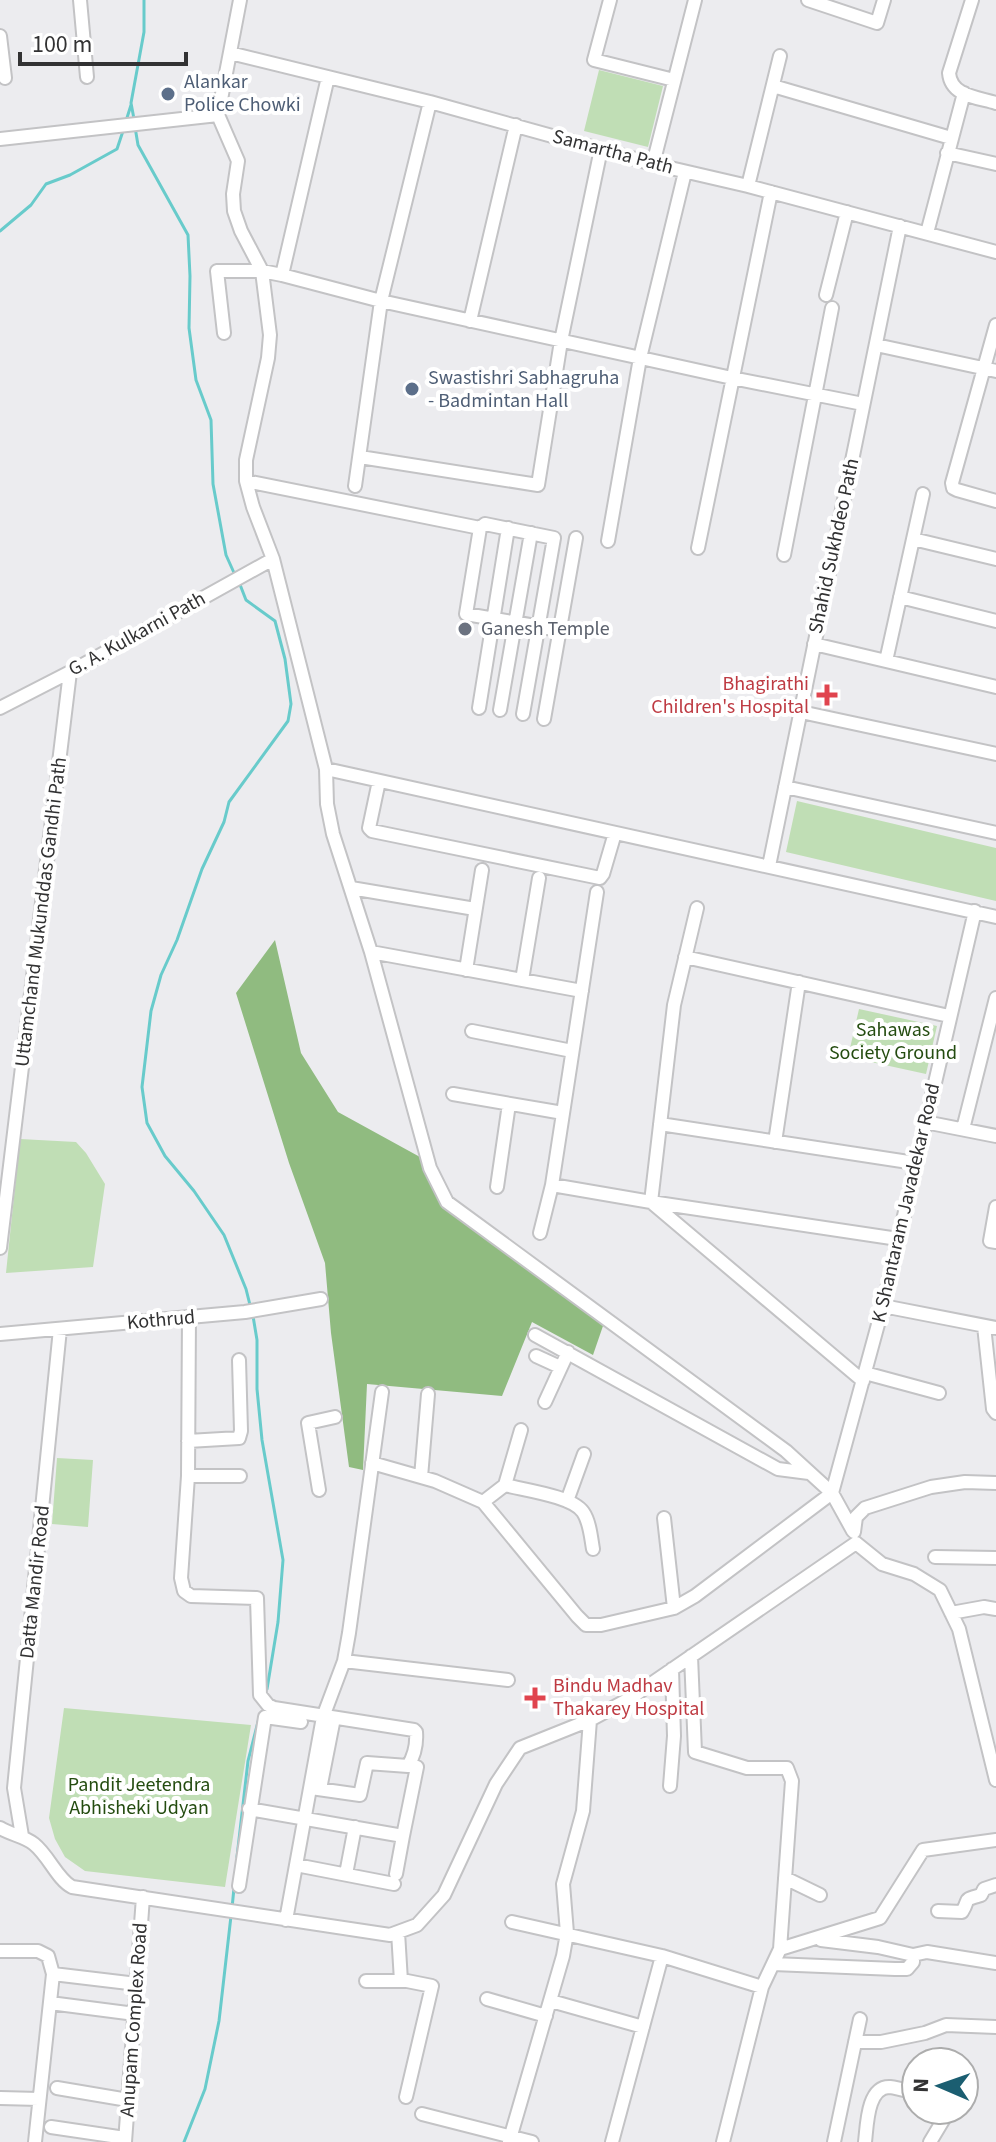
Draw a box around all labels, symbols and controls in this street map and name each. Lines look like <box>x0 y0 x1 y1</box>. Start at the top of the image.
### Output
scale bar <box>20 16 186 66</box>
text: 100 m <box>32 27 92 62</box>
place label: Alankar Police Chowki <box>184 68 301 119</box>
marker: Alankar Police Chowki <box>159 85 177 103</box>
street label: Samartha Path <box>549 122 677 182</box>
place label: Swastishri Sabhagruha - Badmintan Hall <box>428 364 619 415</box>
marker: Swastishri Sabhagruha - Badmintan Hall <box>403 380 421 398</box>
street label: Shahid Sukhdeo Path <box>802 456 866 636</box>
street label: G. A. Kulkarni Path <box>63 585 211 683</box>
place label: Ganesh Temple <box>481 615 610 643</box>
marker: Ganesh Temple <box>456 620 474 638</box>
place label: Bhagirathi Children's Hospital <box>651 670 809 721</box>
marker: Bhagirathi Children's Hospital <box>816 684 838 706</box>
street label: Uttamchand Mukunddas Gandhi Path <box>8 755 74 1069</box>
park label: Sahawas Society Ground <box>829 1016 957 1067</box>
street label: K Shantaram Javadekar Road <box>865 1080 947 1326</box>
street label: Kothrud <box>126 1303 196 1337</box>
street label: Datta Mandir Road <box>13 1504 57 1660</box>
place label: Bindu Madhav Thakarey Hospital <box>553 1672 704 1723</box>
marker: Bindu Madhav Thakarey Hospital <box>524 1687 546 1709</box>
park label: Pandit Jeetendra Abhisheki Udyan <box>68 1771 210 1822</box>
street label: Anupam Complex Road <box>113 1922 155 2118</box>
north arrow <box>900 2046 980 2126</box>
text: N <box>905 2077 937 2093</box>

